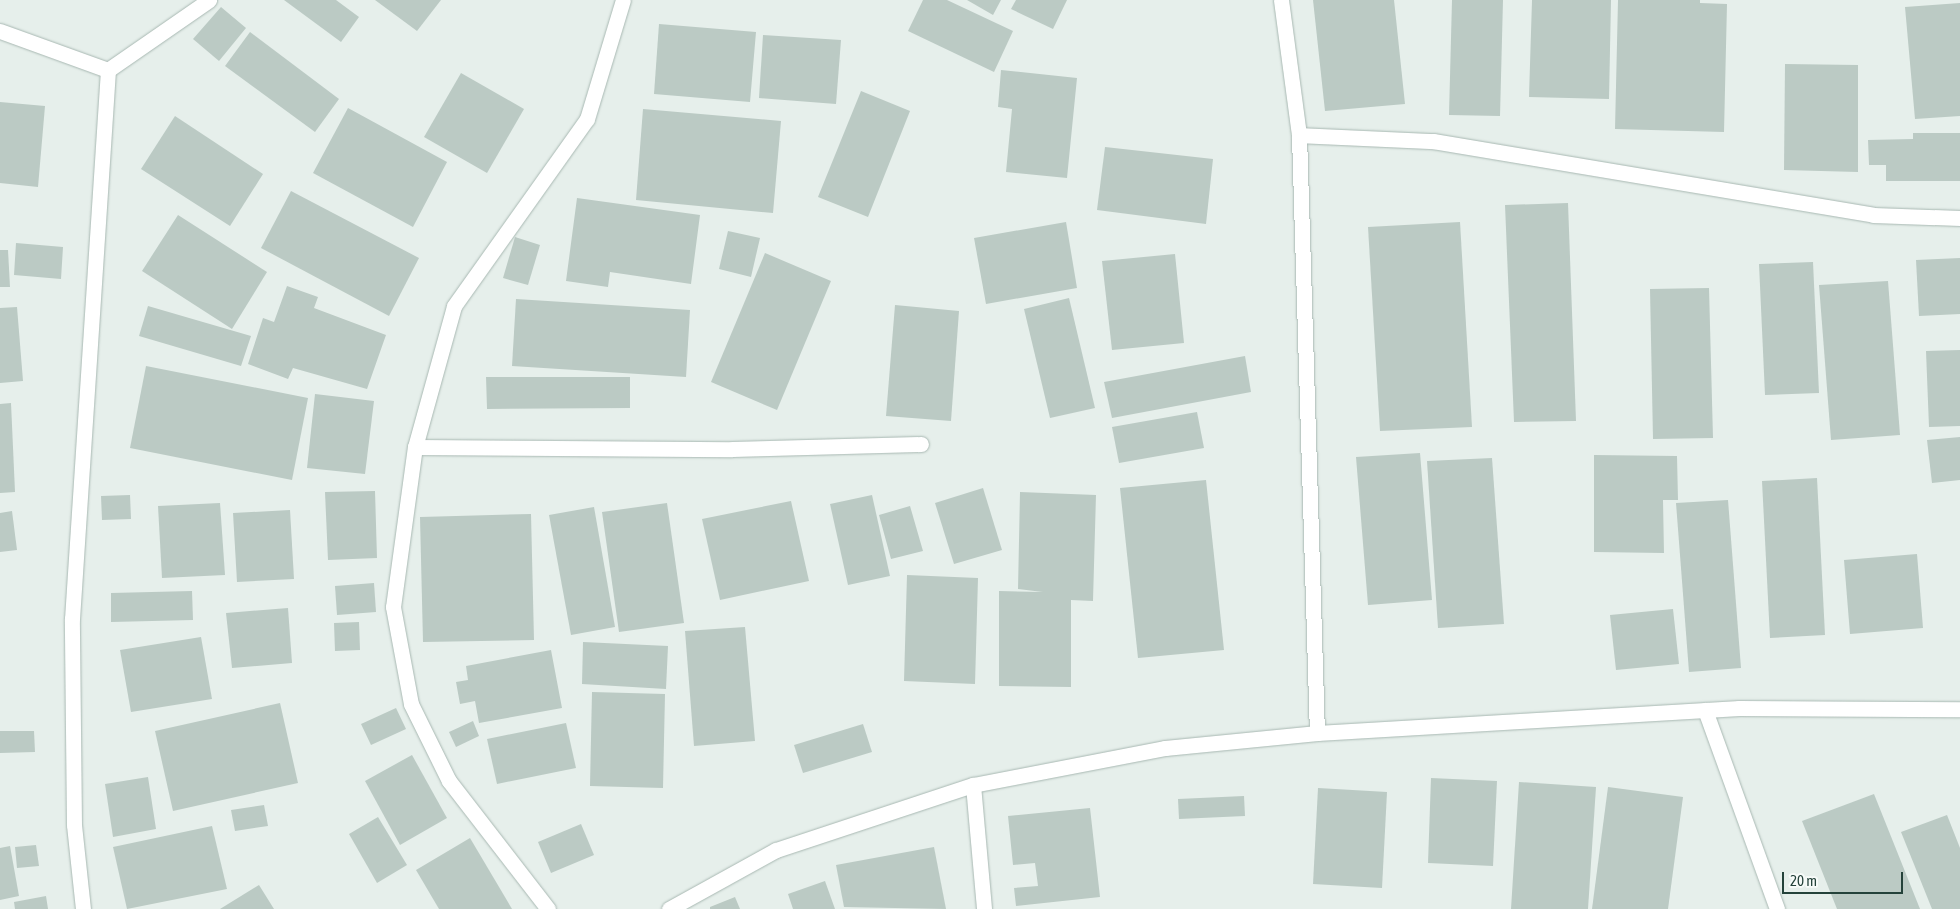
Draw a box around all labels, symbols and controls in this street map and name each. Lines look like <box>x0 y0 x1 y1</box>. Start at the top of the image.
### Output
scale bar <box>1785 862 1906 894</box>
text: 20 m <box>1790 872 1817 889</box>

